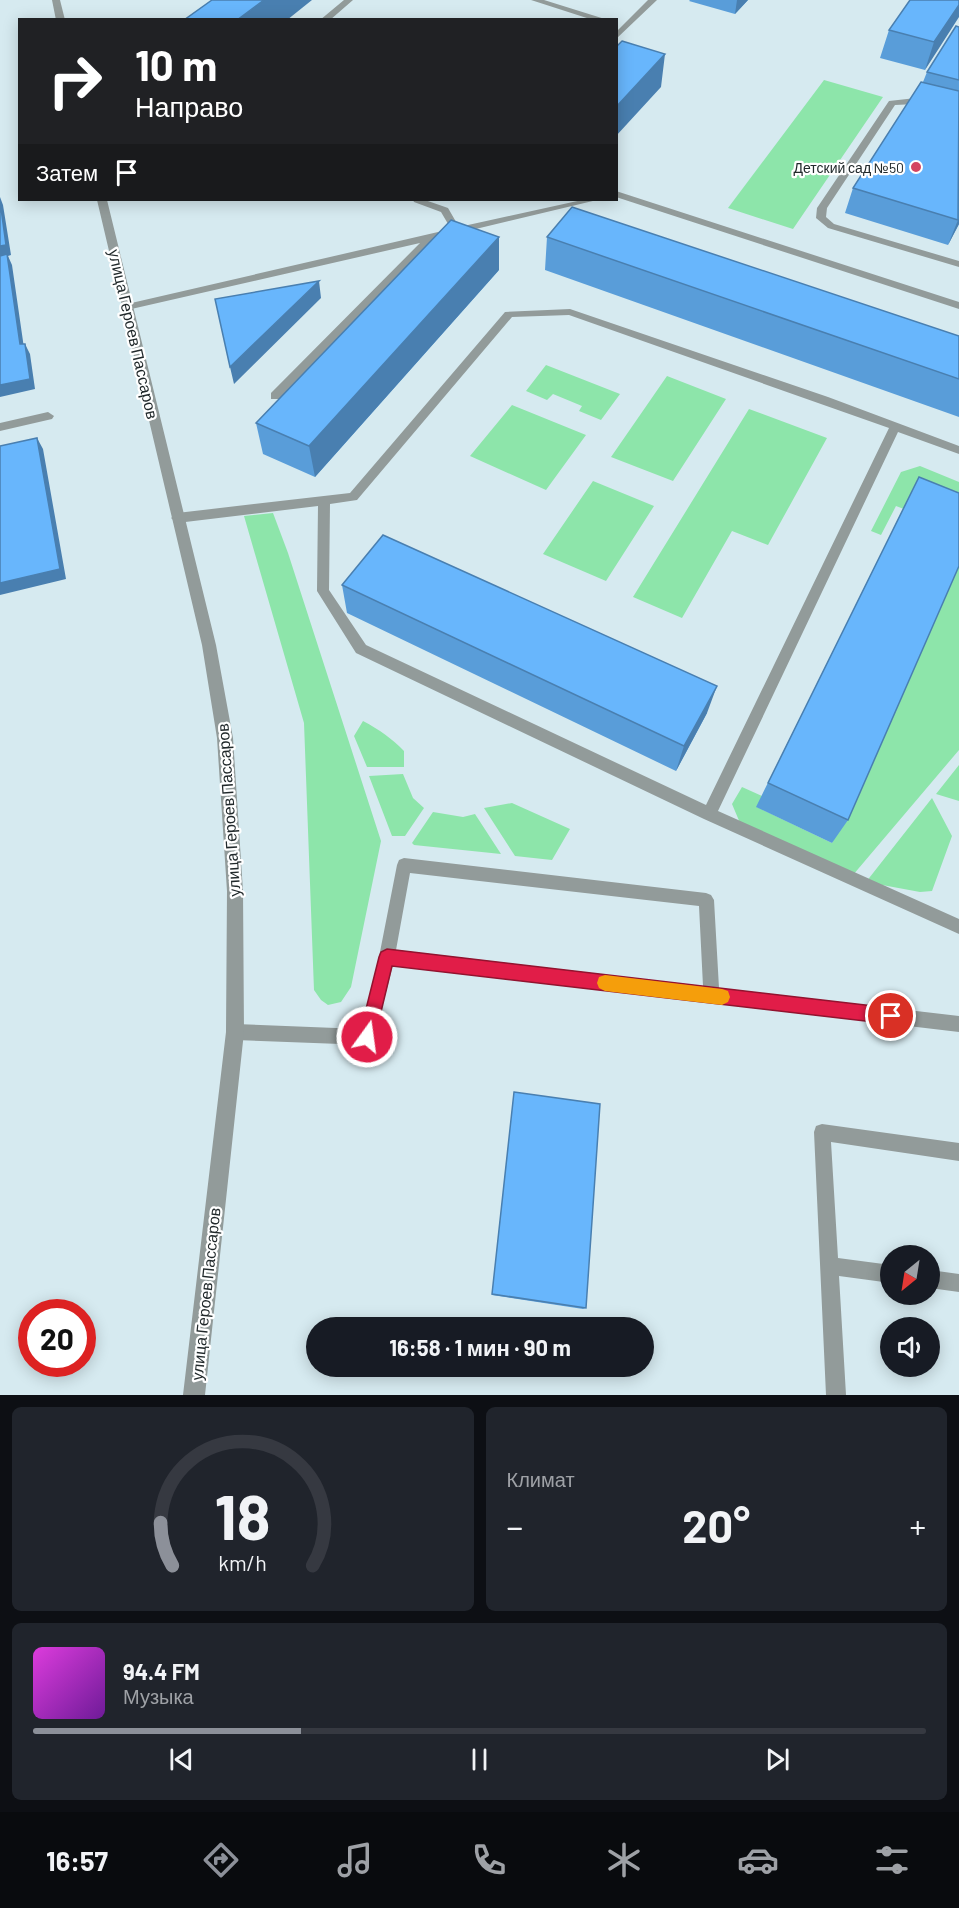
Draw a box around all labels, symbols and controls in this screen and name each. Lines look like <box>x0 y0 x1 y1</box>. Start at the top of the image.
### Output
text: 10 m <box>135 39 217 89</box>
icon: right <box>36 42 114 120</box>
text: Направо <box>135 90 243 122</box>
icon: arrive <box>110 156 143 189</box>
text: Затем <box>36 159 98 185</box>
place label: Детский сад №50 <box>793 159 904 176</box>
marker: Детский сад №50 <box>909 160 923 174</box>
street label: улица Героев Пассаров <box>105 247 163 421</box>
street label: улица Героев Пассаров <box>212 723 244 897</box>
pin <box>865 990 916 1041</box>
icon: arrive <box>874 999 907 1032</box>
position arrow <box>335 1005 399 1069</box>
street label: улица Героев Пассаров <box>186 1207 224 1381</box>
north arrow <box>880 1245 940 1305</box>
map controls <box>880 1245 940 1377</box>
speed limit sign: 20 <box>18 1299 96 1377</box>
button: sound <box>880 1317 940 1377</box>
text: 16:58 · 1 мин · 90 m <box>389 1334 571 1360</box>
text: Климат <box>507 1467 575 1491</box>
text: 18 <box>215 1478 271 1552</box>
text: 20° <box>682 1498 750 1552</box>
text: − <box>507 1506 523 1546</box>
text: + <box>910 1506 926 1546</box>
text: km/h <box>218 1550 267 1575</box>
text: 94.4 FM <box>123 1658 200 1684</box>
text: Музыка <box>123 1684 194 1708</box>
icon: previous <box>165 1743 198 1776</box>
icon: pause <box>463 1743 496 1776</box>
icon: next <box>761 1743 794 1776</box>
icon: directions <box>200 1839 242 1881</box>
icon: music <box>334 1839 376 1881</box>
icon: phone <box>468 1839 510 1881</box>
icon: climate <box>603 1839 645 1881</box>
icon: car <box>737 1839 779 1881</box>
icon: filters <box>871 1839 913 1881</box>
text: 16:57 <box>46 1844 108 1876</box>

